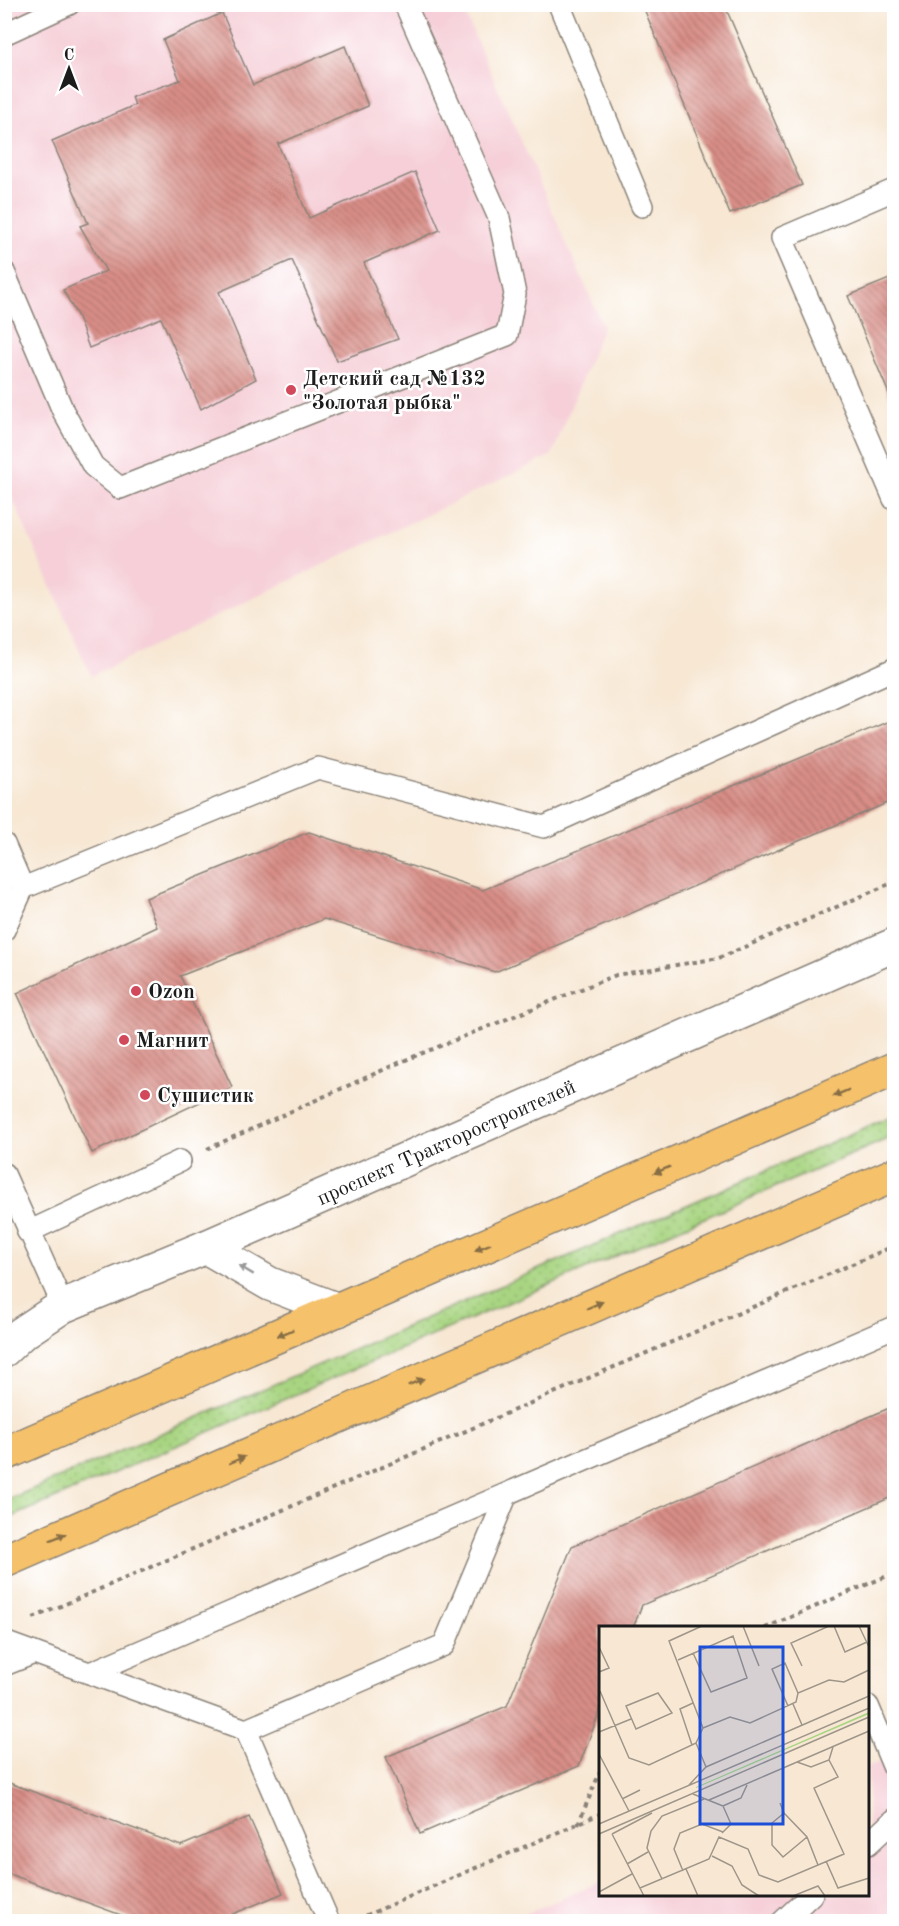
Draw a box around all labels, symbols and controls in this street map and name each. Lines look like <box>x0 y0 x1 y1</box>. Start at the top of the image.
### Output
north arrow <box>39 39 99 99</box>
text: С <box>64 48 74 64</box>
place label: Детский сад №132 "Золотая рыбка" <box>303 369 486 414</box>
marker: Детский сад №132 "Золотая рыбка" <box>284 383 298 397</box>
place label: Ozon <box>148 982 195 1003</box>
marker: Ozon <box>129 984 143 998</box>
place label: Магнит <box>136 1031 209 1052</box>
marker: Магнит <box>117 1033 131 1047</box>
street label: проспект Тракторостроителей <box>314 1077 579 1210</box>
place label: Сушистик <box>157 1086 254 1107</box>
marker: Сушистик <box>138 1088 152 1102</box>
one-way arrow <box>832 1088 849 1097</box>
one-way arrow <box>652 1165 670 1175</box>
one-way arrow <box>474 1243 491 1252</box>
one-way arrow <box>238 1265 254 1276</box>
one-way arrow <box>586 1300 604 1309</box>
one-way arrow <box>275 1328 293 1338</box>
one-way arrow <box>407 1377 425 1387</box>
one-way arrow <box>229 1455 247 1465</box>
one-way arrow <box>50 1533 67 1542</box>
inset map <box>599 1626 869 1896</box>

